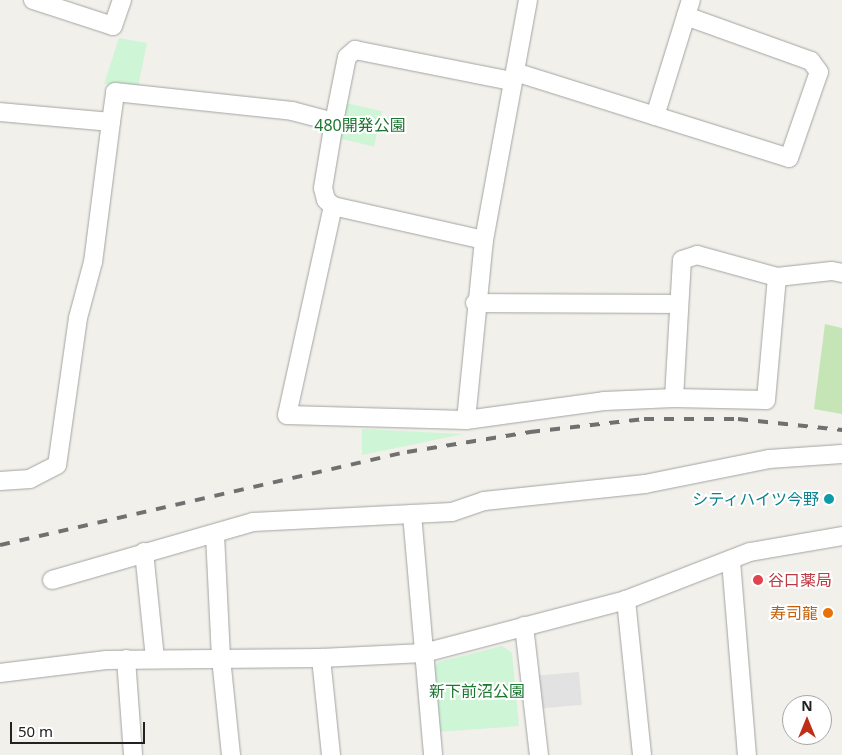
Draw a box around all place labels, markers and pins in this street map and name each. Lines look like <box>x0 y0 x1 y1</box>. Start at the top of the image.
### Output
place label: シティハイツ今野 <box>691 489 819 509</box>
marker: シティハイツ今野 <box>823 493 835 505</box>
place label: 谷口薬局 <box>768 570 832 590</box>
marker: 谷口薬局 <box>752 574 764 586</box>
place label: 寿司龍 <box>770 603 818 623</box>
marker: 寿司龍 <box>822 607 834 619</box>

